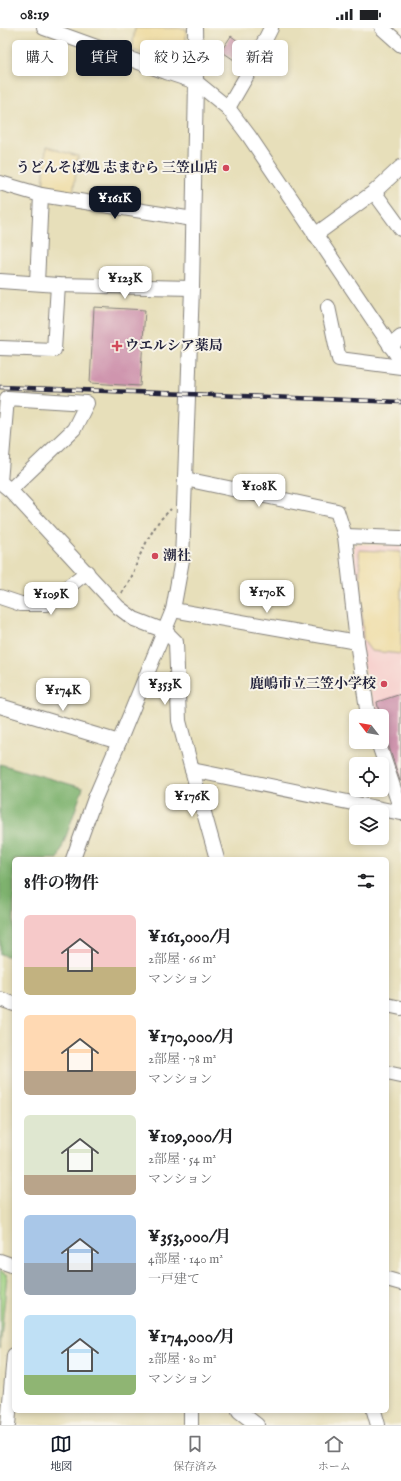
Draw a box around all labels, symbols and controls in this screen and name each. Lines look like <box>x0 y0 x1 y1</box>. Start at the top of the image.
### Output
text: 08:19 <box>20 5 49 24</box>
chip: 購入 <box>12 40 68 76</box>
chip: 賃貸 <box>76 40 132 76</box>
chip: 絞り込み <box>140 40 224 76</box>
chip: 新着 <box>232 40 288 76</box>
place label: うどんそば処 志まむら 三笠山店 <box>16 159 218 177</box>
marker: うどんそば処 志まむら 三笠山店 <box>221 163 231 173</box>
pin: ¥161K <box>87 186 143 220</box>
text: ¥161K <box>98 190 132 207</box>
pin: ¥123K <box>97 266 153 300</box>
text: ¥123K <box>108 270 142 287</box>
place label: ウエルシア薬局 <box>125 337 223 355</box>
marker: ウエルシア薬局 <box>112 341 122 351</box>
pin: ¥108K <box>231 474 287 508</box>
text: ¥108K <box>241 478 277 495</box>
place label: 潮社 <box>163 547 191 565</box>
marker: 潮社 <box>150 551 160 561</box>
pin: ¥170K <box>239 580 295 614</box>
pin: ¥109K <box>23 582 79 616</box>
text: ¥170K <box>249 584 285 601</box>
text: ¥109K <box>33 586 69 603</box>
pin: ¥353K <box>137 672 193 706</box>
place label: 鹿嶋市立三笠小学校 <box>250 675 376 693</box>
text: ¥353K <box>148 676 182 693</box>
pin: ¥174K <box>35 678 91 712</box>
marker: 鹿嶋市立三笠小学校 <box>379 679 389 689</box>
text: ¥174K <box>45 682 81 699</box>
north arrow <box>349 709 389 749</box>
map controls <box>349 709 389 845</box>
button: locate <box>349 757 389 797</box>
pin: ¥176K <box>164 784 220 818</box>
text: ¥176K <box>174 788 210 805</box>
button: layers <box>349 805 389 845</box>
icon: filters <box>355 870 377 892</box>
text: 8件の物件 <box>24 873 99 894</box>
text: ¥161,000/月 <box>148 927 233 948</box>
icon: home <box>56 931 104 979</box>
text: 2部屋 · 66 m² <box>148 951 216 968</box>
text: マンション <box>148 971 212 988</box>
text: ¥170,000/月 <box>148 1027 235 1048</box>
icon: home <box>56 1031 104 1079</box>
text: 2部屋 · 78 m² <box>148 1051 216 1068</box>
text: マンション <box>148 1071 212 1088</box>
text: ¥109,000/月 <box>148 1127 235 1148</box>
icon: home <box>56 1131 104 1179</box>
text: 2部屋 · 54 m² <box>148 1151 216 1168</box>
text: マンション <box>148 1171 212 1188</box>
text: ¥353,000/月 <box>148 1227 232 1248</box>
icon: home <box>56 1231 104 1279</box>
text: 4部屋 · 140 m² <box>148 1251 223 1268</box>
text: 一戸建て <box>148 1271 200 1288</box>
text: ¥174,000/月 <box>148 1327 236 1348</box>
icon: home <box>56 1331 104 1379</box>
text: 2部屋 · 80 m² <box>148 1351 217 1368</box>
text: マンション <box>148 1371 212 1388</box>
tab: 地図 <box>50 1433 72 1474</box>
tab: 保存済み <box>173 1433 217 1474</box>
tab: ホーム <box>318 1433 351 1474</box>

